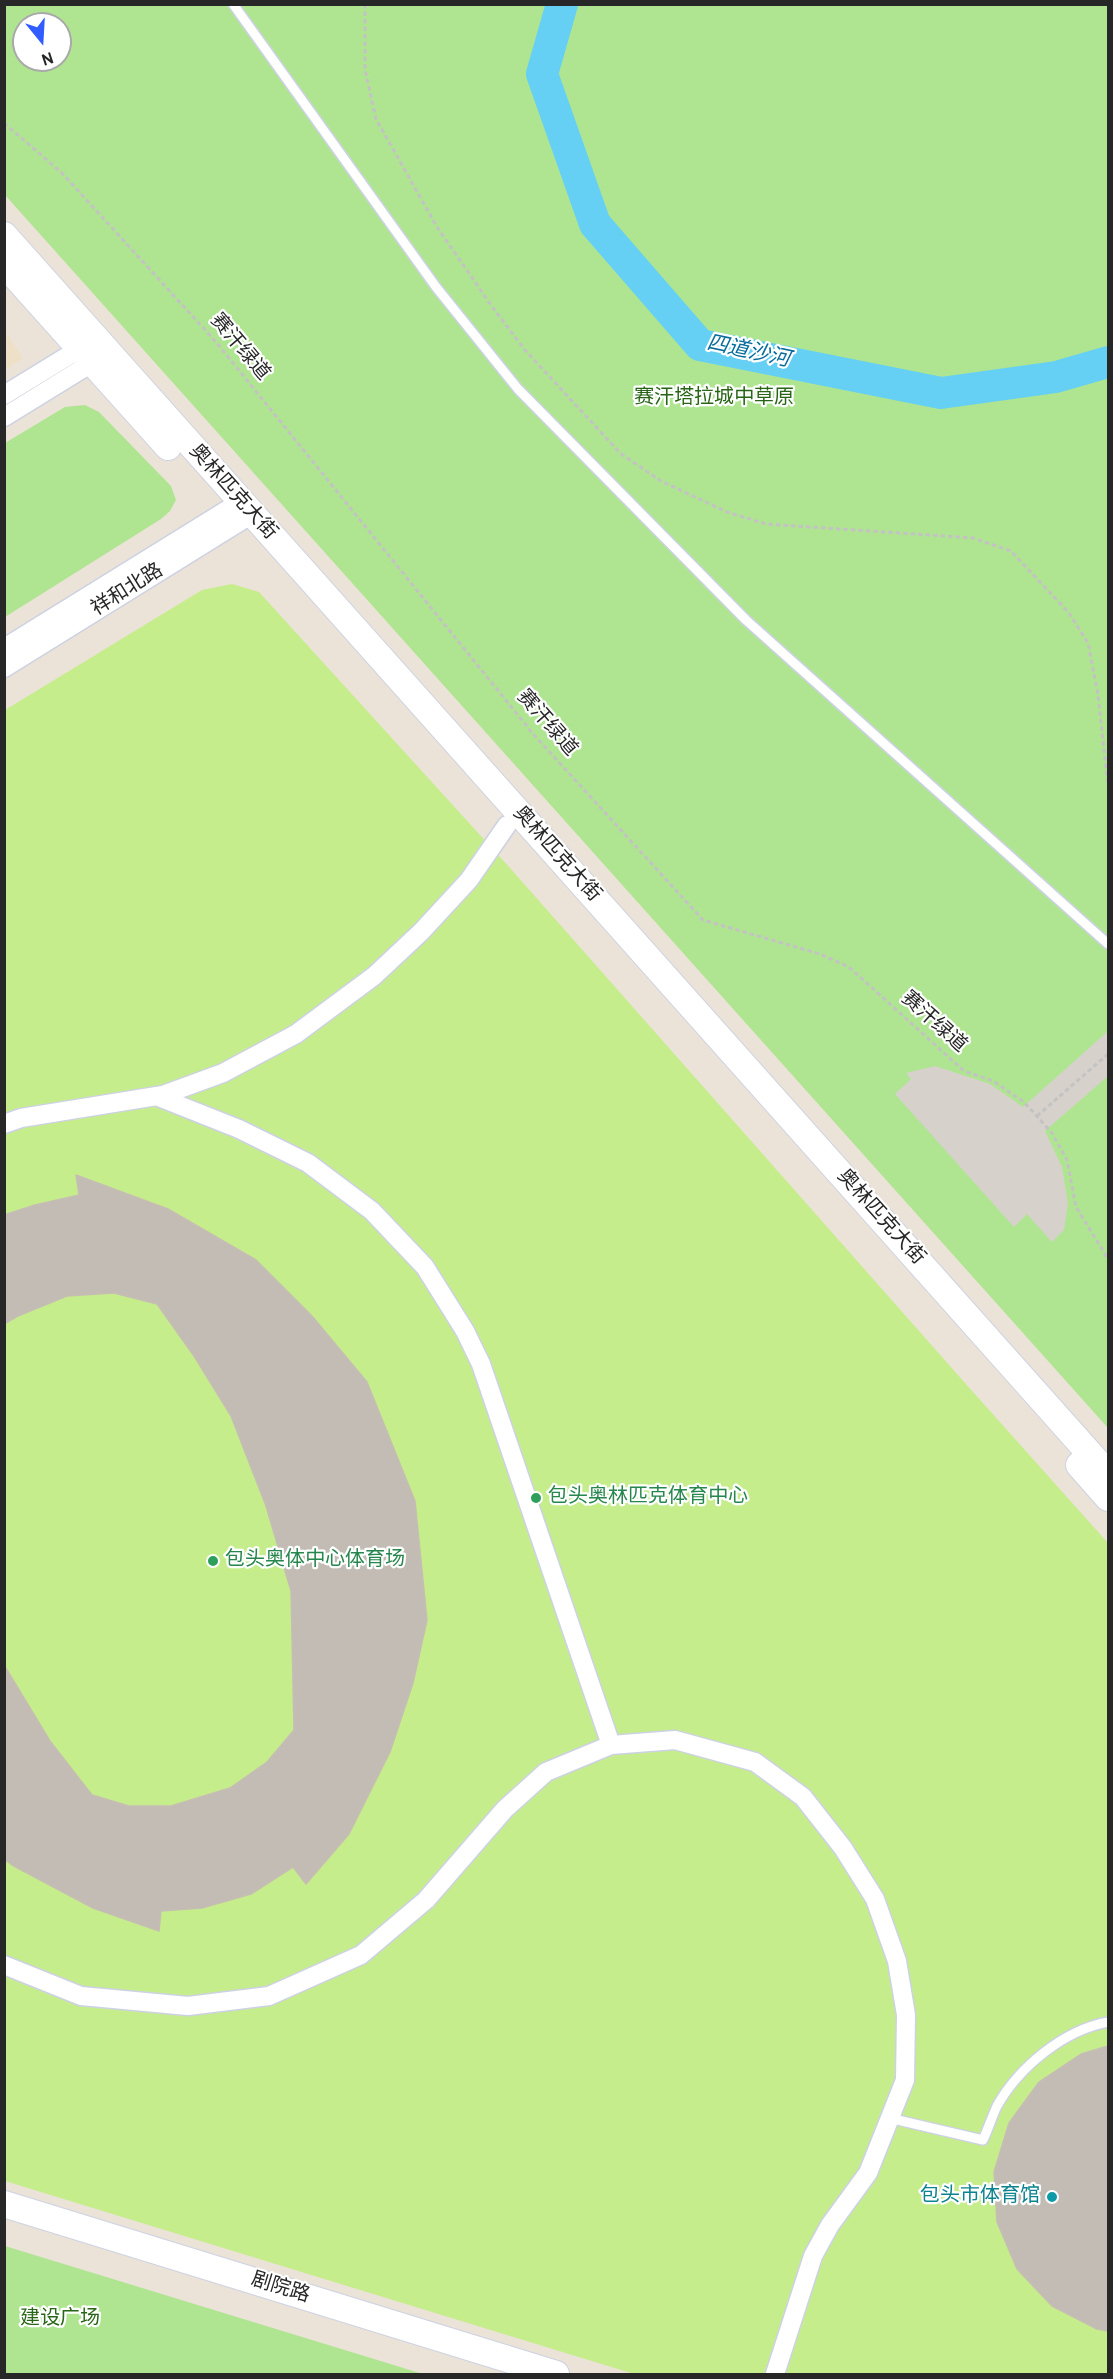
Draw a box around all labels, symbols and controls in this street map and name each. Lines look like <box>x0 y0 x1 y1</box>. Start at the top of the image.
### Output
north arrow <box>12 12 72 72</box>
text: N <box>38 46 56 69</box>
street label: 赛汗绿道 <box>204 310 274 386</box>
water label: 四道沙河 <box>704 332 792 374</box>
park label: 赛汗塔拉城中草原 <box>634 387 794 411</box>
street label: 奥林匹克大街 <box>183 440 281 546</box>
street label: 祥和北路 <box>88 560 168 622</box>
street label: 赛汗绿道 <box>511 686 581 762</box>
street label: 奥林匹克大街 <box>507 802 605 908</box>
street label: 赛汗绿道 <box>895 987 971 1059</box>
street label: 奥林匹克大街 <box>831 1165 929 1271</box>
place label: 包头奥林匹克体育中心 <box>548 1486 748 1510</box>
marker: 包头奥林匹克体育中心 <box>529 1491 543 1505</box>
place label: 包头奥体中心体育场 <box>225 1549 405 1573</box>
marker: 包头奥体中心体育场 <box>206 1554 220 1568</box>
place label: 包头市体育馆 <box>920 2185 1040 2209</box>
marker: 包头市体育馆 <box>1045 2190 1059 2204</box>
street label: 剧院路 <box>248 2269 312 2309</box>
park label: 建设广场 <box>20 2308 100 2332</box>

